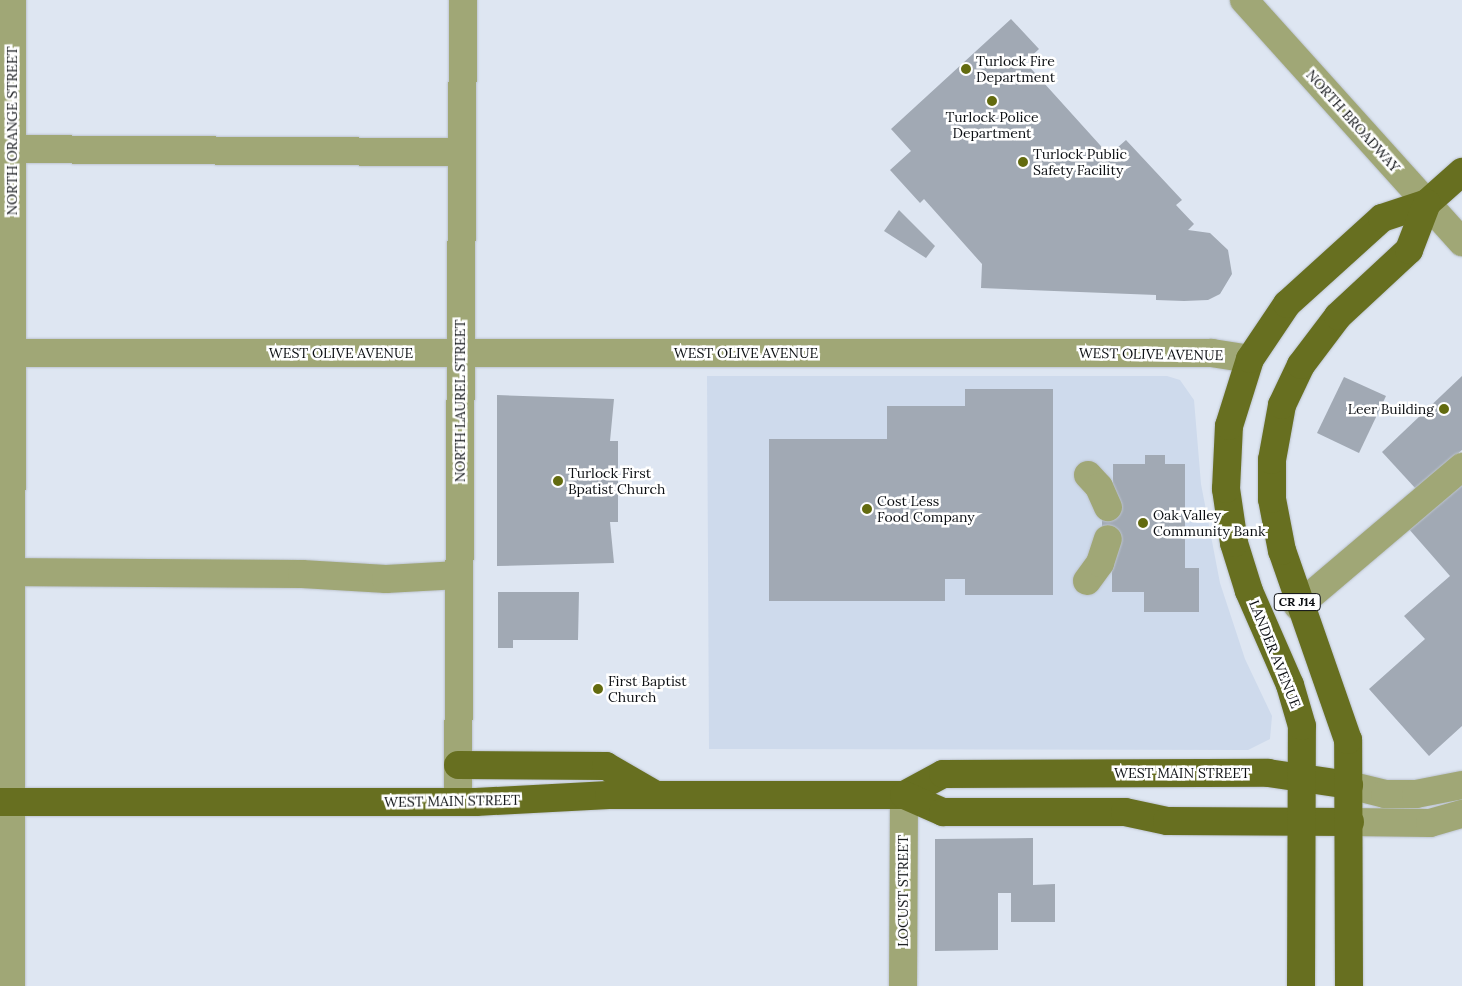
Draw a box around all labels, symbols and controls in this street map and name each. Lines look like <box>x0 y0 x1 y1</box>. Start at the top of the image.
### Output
street label: NORTH ORANGE STREET <box>4 47 20 215</box>
place label: Turlock Fire Department <box>976 53 1055 85</box>
marker: Turlock Fire Department <box>960 63 972 75</box>
street label: NORTH BROADWAY <box>1303 66 1403 176</box>
marker: Turlock Police Department <box>986 95 998 107</box>
place label: Turlock Police Department <box>945 109 1039 142</box>
place label: Turlock Public Safety Facility <box>1033 146 1127 178</box>
marker: Turlock Public Safety Facility <box>1017 156 1029 168</box>
street label: NORTH LAUREL STREET <box>452 320 468 482</box>
street label: WEST OLIVE AVENUE <box>1079 344 1223 364</box>
street label: WEST OLIVE AVENUE <box>269 345 413 361</box>
street label: WEST OLIVE AVENUE <box>674 345 818 361</box>
place label: Leer Building <box>1348 401 1434 417</box>
marker: Leer Building <box>1438 403 1450 415</box>
place label: Turlock First Bpatist Church <box>568 465 665 498</box>
marker: Turlock First Bpatist Church <box>552 475 564 487</box>
place label: Cost Less Food Company <box>877 493 975 526</box>
marker: Cost Less Food Company <box>861 503 873 515</box>
place label: Oak Valley Community Bank <box>1153 507 1265 540</box>
marker: Oak Valley Community Bank <box>1137 517 1149 529</box>
road number: CR J14 <box>1273 592 1321 612</box>
street label: LANDER AVENUE <box>1246 597 1304 711</box>
place label: First Baptist Church <box>608 673 687 706</box>
marker: First Baptist Church <box>592 683 604 695</box>
street label: WEST MAIN STREET <box>1114 765 1250 781</box>
street label: WEST MAIN STREET <box>384 791 520 811</box>
street label: LOCUST STREET <box>895 835 911 947</box>

